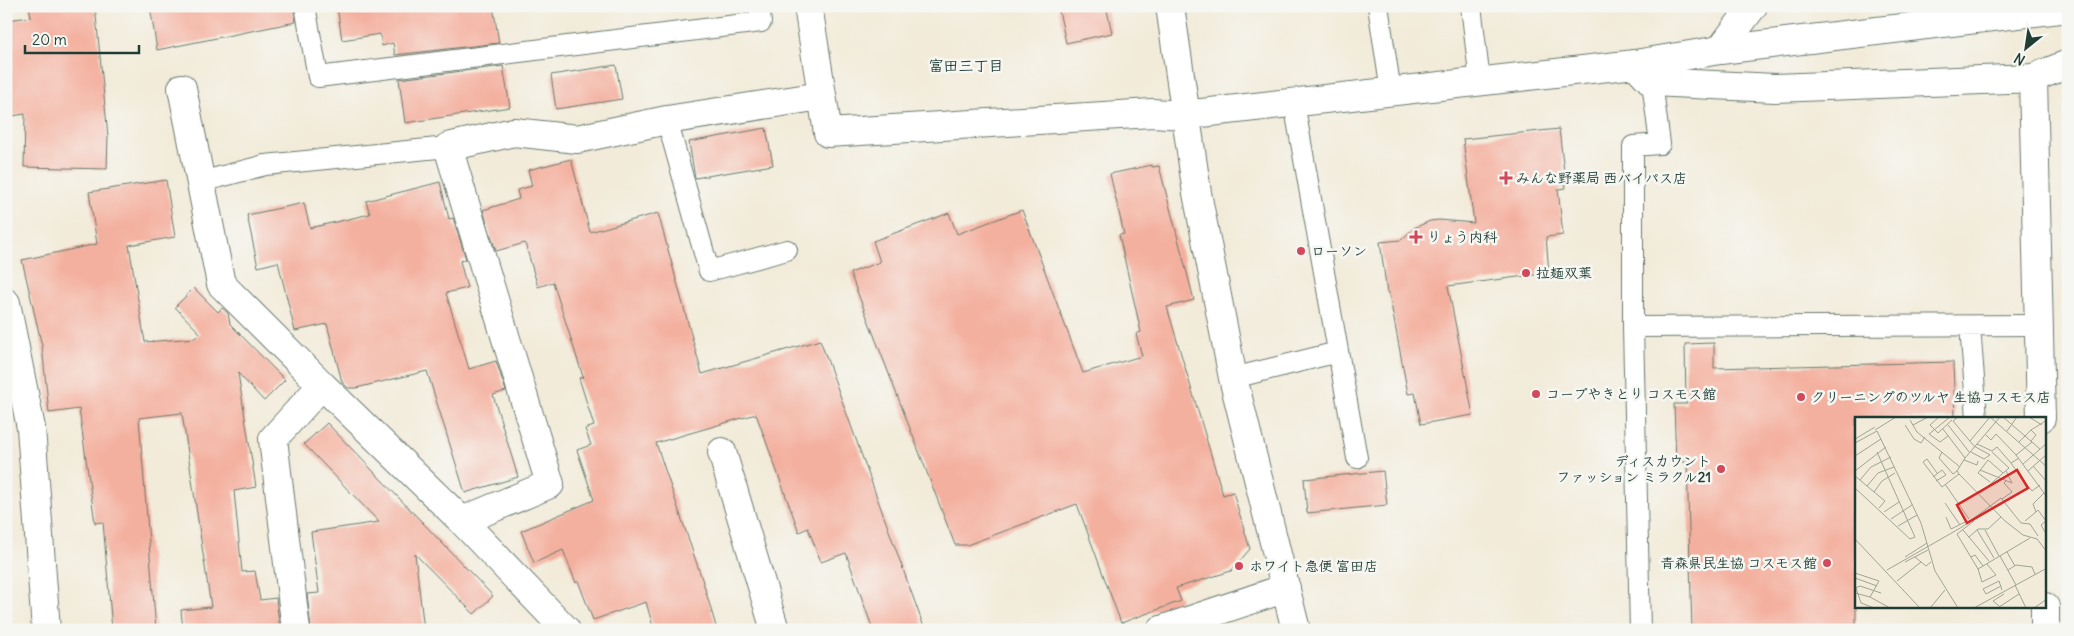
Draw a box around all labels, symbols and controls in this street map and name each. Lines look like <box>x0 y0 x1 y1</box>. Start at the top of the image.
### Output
scale bar <box>25 22 139 54</box>
north arrow <box>2002 22 2052 72</box>
text: 20 m <box>32 30 67 49</box>
text: N <box>2011 49 2028 69</box>
district label: 富田三丁目 <box>928 56 1004 75</box>
place label: みんな野薬局 西バイパス店 <box>1516 169 1687 187</box>
marker: みんな野薬局 西バイパス店 <box>1500 172 1512 184</box>
place label: りょう内科 <box>1427 228 1498 246</box>
marker: りょう内科 <box>1409 230 1423 244</box>
place label: ローソン <box>1311 242 1367 260</box>
marker: ローソン <box>1295 245 1307 257</box>
place label: 拉麺双葉 <box>1536 264 1592 282</box>
marker: 拉麺双葉 <box>1520 267 1532 279</box>
place label: コープやきとり コスモス館 <box>1546 385 1716 403</box>
marker: コープやきとり コスモス館 <box>1530 388 1542 400</box>
place label: クリーニングのツルヤ 生協コスモス店 <box>1811 388 2051 406</box>
marker: クリーニングのツルヤ 生協コスモス店 <box>1795 391 1807 403</box>
inset map <box>1855 417 2046 608</box>
place label: ディスカウント ファッション ミラクル21 <box>1556 452 1711 486</box>
marker: ディスカウント ファッション ミラクル21 <box>1715 463 1727 475</box>
place label: 青森県民生協 コスモス館 <box>1660 554 1817 572</box>
place label: ホワイト急便 富田店 <box>1249 557 1378 575</box>
marker: 青森県民生協 コスモス館 <box>1821 557 1833 569</box>
marker: ホワイト急便 富田店 <box>1233 560 1245 572</box>

